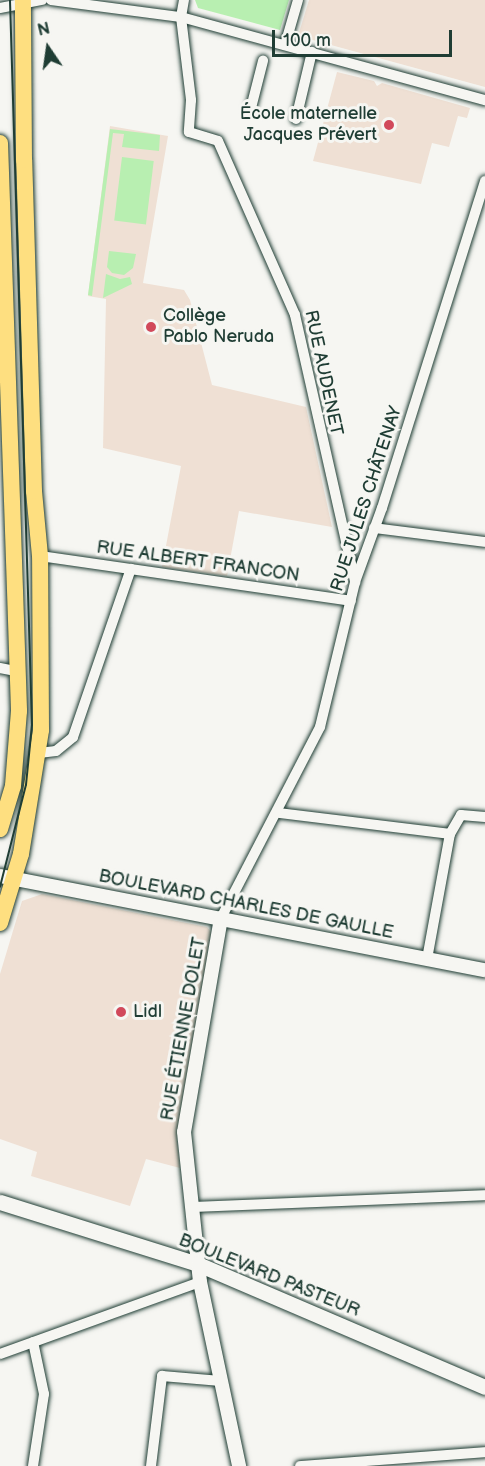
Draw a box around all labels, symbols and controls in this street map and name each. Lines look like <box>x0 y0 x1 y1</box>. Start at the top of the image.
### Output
north arrow <box>18 18 78 78</box>
scale bar <box>275 18 455 56</box>
text: N <box>36 19 52 41</box>
text: 100 m <box>283 30 331 51</box>
place label: École maternelle Jacques Prévert <box>240 104 377 146</box>
marker: École maternelle Jacques Prévert <box>382 118 396 132</box>
place label: Collège Pablo Neruda <box>163 306 274 348</box>
street label: RUE AUDENET <box>299 308 347 438</box>
marker: Collège Pablo Neruda <box>144 320 158 334</box>
street label: RUE JULES CHÂTENAY <box>327 403 407 595</box>
street label: RUE ALBERT FRANCON <box>95 537 301 587</box>
street label: BOULEVARD CHARLES DE GAULLE <box>97 866 395 944</box>
street label: RUE ÉTIENNE DOLET <box>157 936 211 1122</box>
place label: Lidl <box>133 1001 162 1023</box>
marker: Lidl <box>114 1005 128 1019</box>
street label: BOULEVARD PASTEUR <box>175 1230 363 1322</box>

